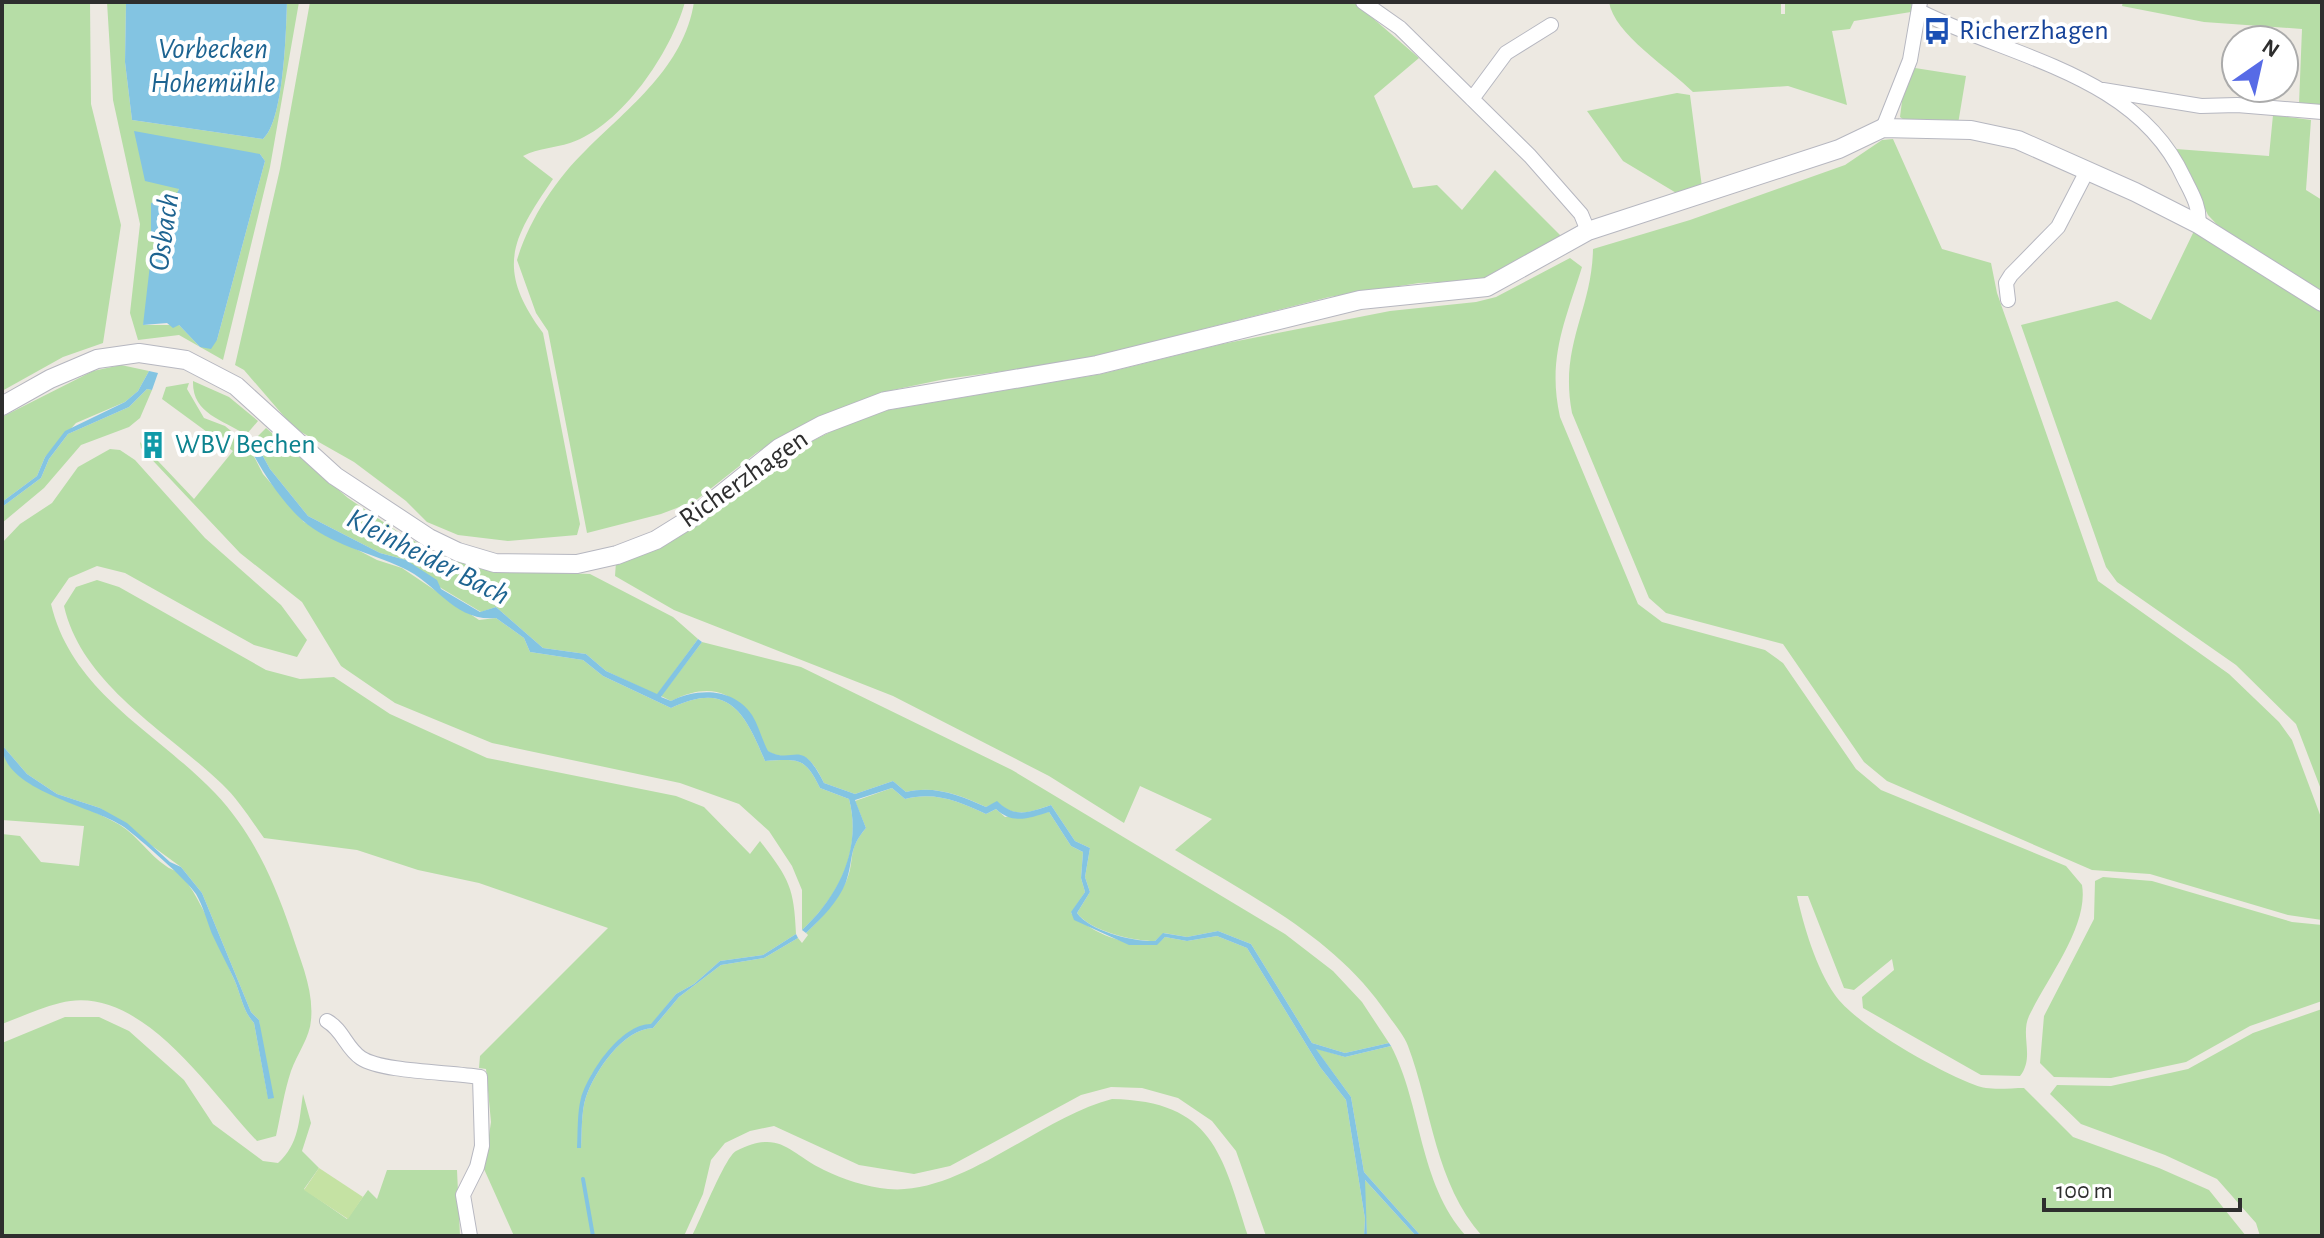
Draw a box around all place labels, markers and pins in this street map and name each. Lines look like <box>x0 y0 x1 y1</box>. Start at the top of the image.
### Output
bus stop icon: Richerzhagen <box>1922 16 1952 46</box>
place label: Richerzhagen <box>1959 17 2109 45</box>
building icon: WBV Bechen <box>138 430 168 460</box>
place label: WBV Bechen <box>175 431 316 459</box>

